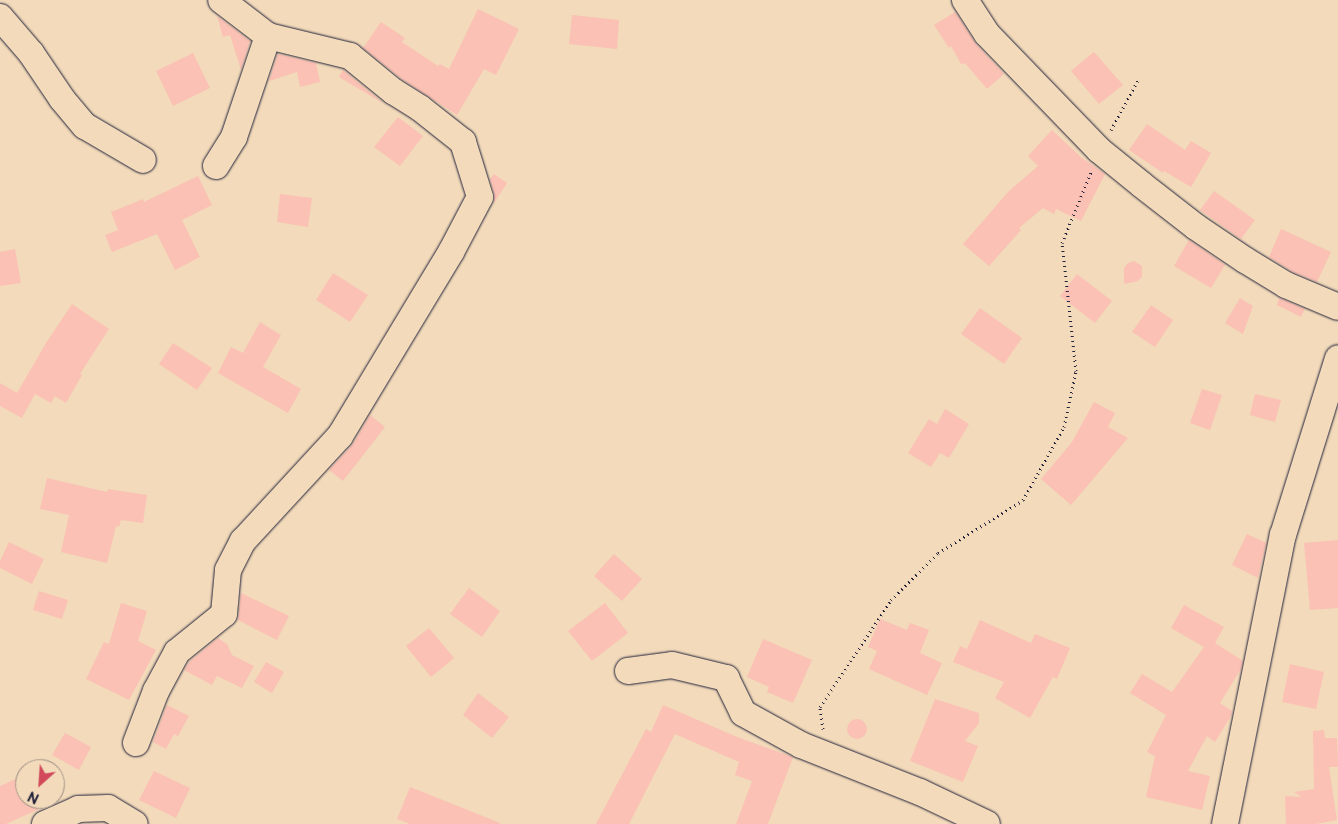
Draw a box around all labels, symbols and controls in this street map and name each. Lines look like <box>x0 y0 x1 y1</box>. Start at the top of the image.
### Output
north arrow <box>15 759 65 809</box>
text: N <box>25 787 42 807</box>

